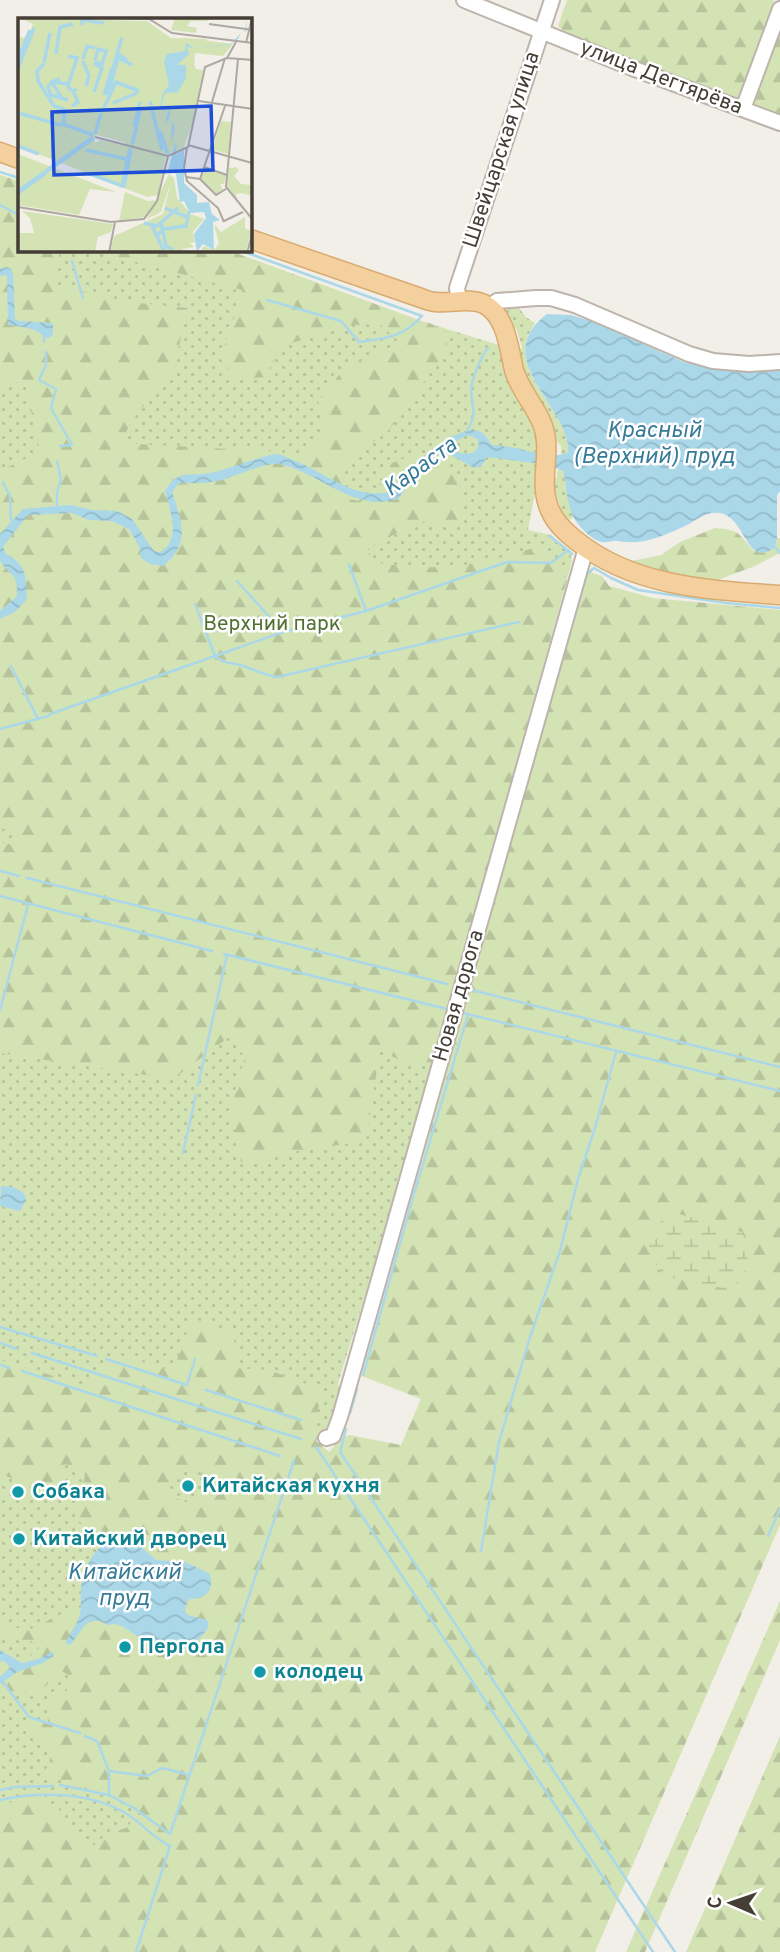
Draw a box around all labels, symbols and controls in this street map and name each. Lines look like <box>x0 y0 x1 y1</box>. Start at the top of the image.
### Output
inset map <box>18 18 252 252</box>
street label: улица Дегтярёва <box>576 35 746 121</box>
street label: Швейцарская улица <box>457 48 547 252</box>
water label: Красный (Верхний) пруд <box>573 417 735 472</box>
water label: Караста <box>379 432 464 504</box>
park label: Верхний парк <box>203 611 341 638</box>
street label: Новая дорога <box>427 927 491 1065</box>
place label: Китайская кухня <box>202 1473 380 1500</box>
marker: Китайская кухня <box>180 1478 196 1494</box>
place label: Собака <box>32 1479 105 1506</box>
marker: Собака <box>10 1484 26 1500</box>
place label: Китайский дворец <box>33 1526 227 1553</box>
marker: Китайский дворец <box>11 1531 27 1547</box>
water label: Китайский пруд <box>67 1559 181 1614</box>
place label: Пергола <box>139 1634 225 1661</box>
marker: Пергола <box>117 1639 133 1655</box>
place label: колодец <box>274 1659 363 1686</box>
marker: колодец <box>252 1664 268 1680</box>
north arrow <box>696 1868 766 1938</box>
text: С <box>704 1896 728 1909</box>

